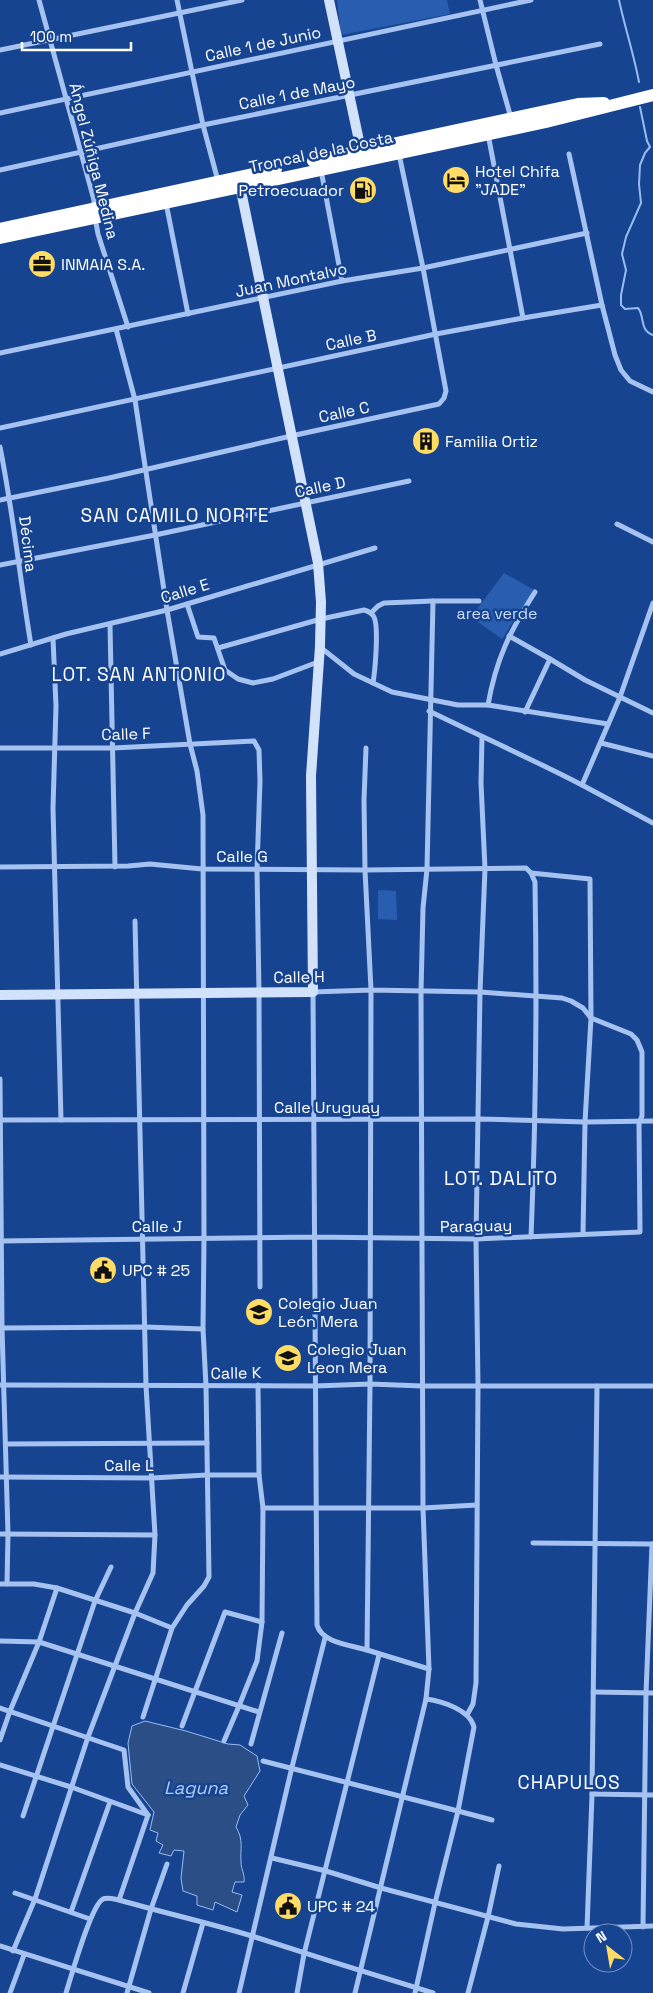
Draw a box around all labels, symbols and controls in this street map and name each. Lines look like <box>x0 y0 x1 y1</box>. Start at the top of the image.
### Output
scale bar <box>22 20 131 52</box>
street label: Calle 1 de Junio <box>203 21 323 67</box>
text: 100 m <box>30 27 72 46</box>
street label: Calle 1 de Mayo <box>237 71 357 115</box>
street label: Ángel Zúñiga Medina <box>64 81 124 241</box>
street label: Troncal de la Costa <box>247 127 395 177</box>
place label: Hotel Chifa "JADE" <box>475 161 560 200</box>
hotel icon: Hotel Chifa "JADE" <box>441 165 471 195</box>
fuel station icon: Petroecuador <box>348 175 378 205</box>
place label: Petroecuador <box>238 180 344 201</box>
office icon: INMAIA S.A. <box>27 249 57 279</box>
place label: INMAIA S.A. <box>61 254 145 275</box>
street label: Juan Montalvo <box>233 258 349 302</box>
street label: Calle B <box>324 324 378 356</box>
street label: Calle C <box>317 396 371 428</box>
building icon: Familia Ortiz <box>411 426 441 456</box>
place label: Familia Ortiz <box>445 431 538 452</box>
street label: Calle D <box>293 471 347 503</box>
district label: SAN CAMILO NORTE <box>81 503 269 528</box>
street label: Décima <box>14 515 42 573</box>
street label: Calle E <box>158 574 212 608</box>
park label: area verde <box>456 603 538 624</box>
district label: LOT. SAN ANTONIO <box>51 662 227 687</box>
street label: Calle F <box>101 723 151 745</box>
street label: Calle G <box>216 846 268 867</box>
street label: Calle H <box>273 966 325 988</box>
street label: Calle Uruguay <box>274 1097 380 1118</box>
district label: LOT. DALITO <box>444 1166 558 1191</box>
street label: Paraguay <box>440 1215 512 1237</box>
street label: Calle J <box>132 1216 182 1237</box>
public building icon: UPC # 25 <box>88 1255 118 1285</box>
place label: UPC # 25 <box>122 1260 190 1281</box>
place label: Colegio Juan León Mera <box>278 1293 378 1332</box>
school or university icon: Colegio Juan León Mera <box>244 1297 274 1327</box>
place label: Colegio Juan Leon Mera <box>307 1339 407 1378</box>
school or university icon: Colegio Juan Leon Mera <box>273 1343 303 1373</box>
street label: Calle K <box>210 1362 262 1384</box>
street label: Calle L <box>104 1455 154 1476</box>
district label: CHAPULOS <box>517 1770 621 1795</box>
water label: Laguna <box>164 1776 229 1799</box>
public building icon: UPC # 24 <box>273 1891 303 1921</box>
place label: UPC # 24 <box>307 1896 375 1917</box>
north arrow <box>583 1923 633 1973</box>
text: N <box>593 1927 610 1947</box>

